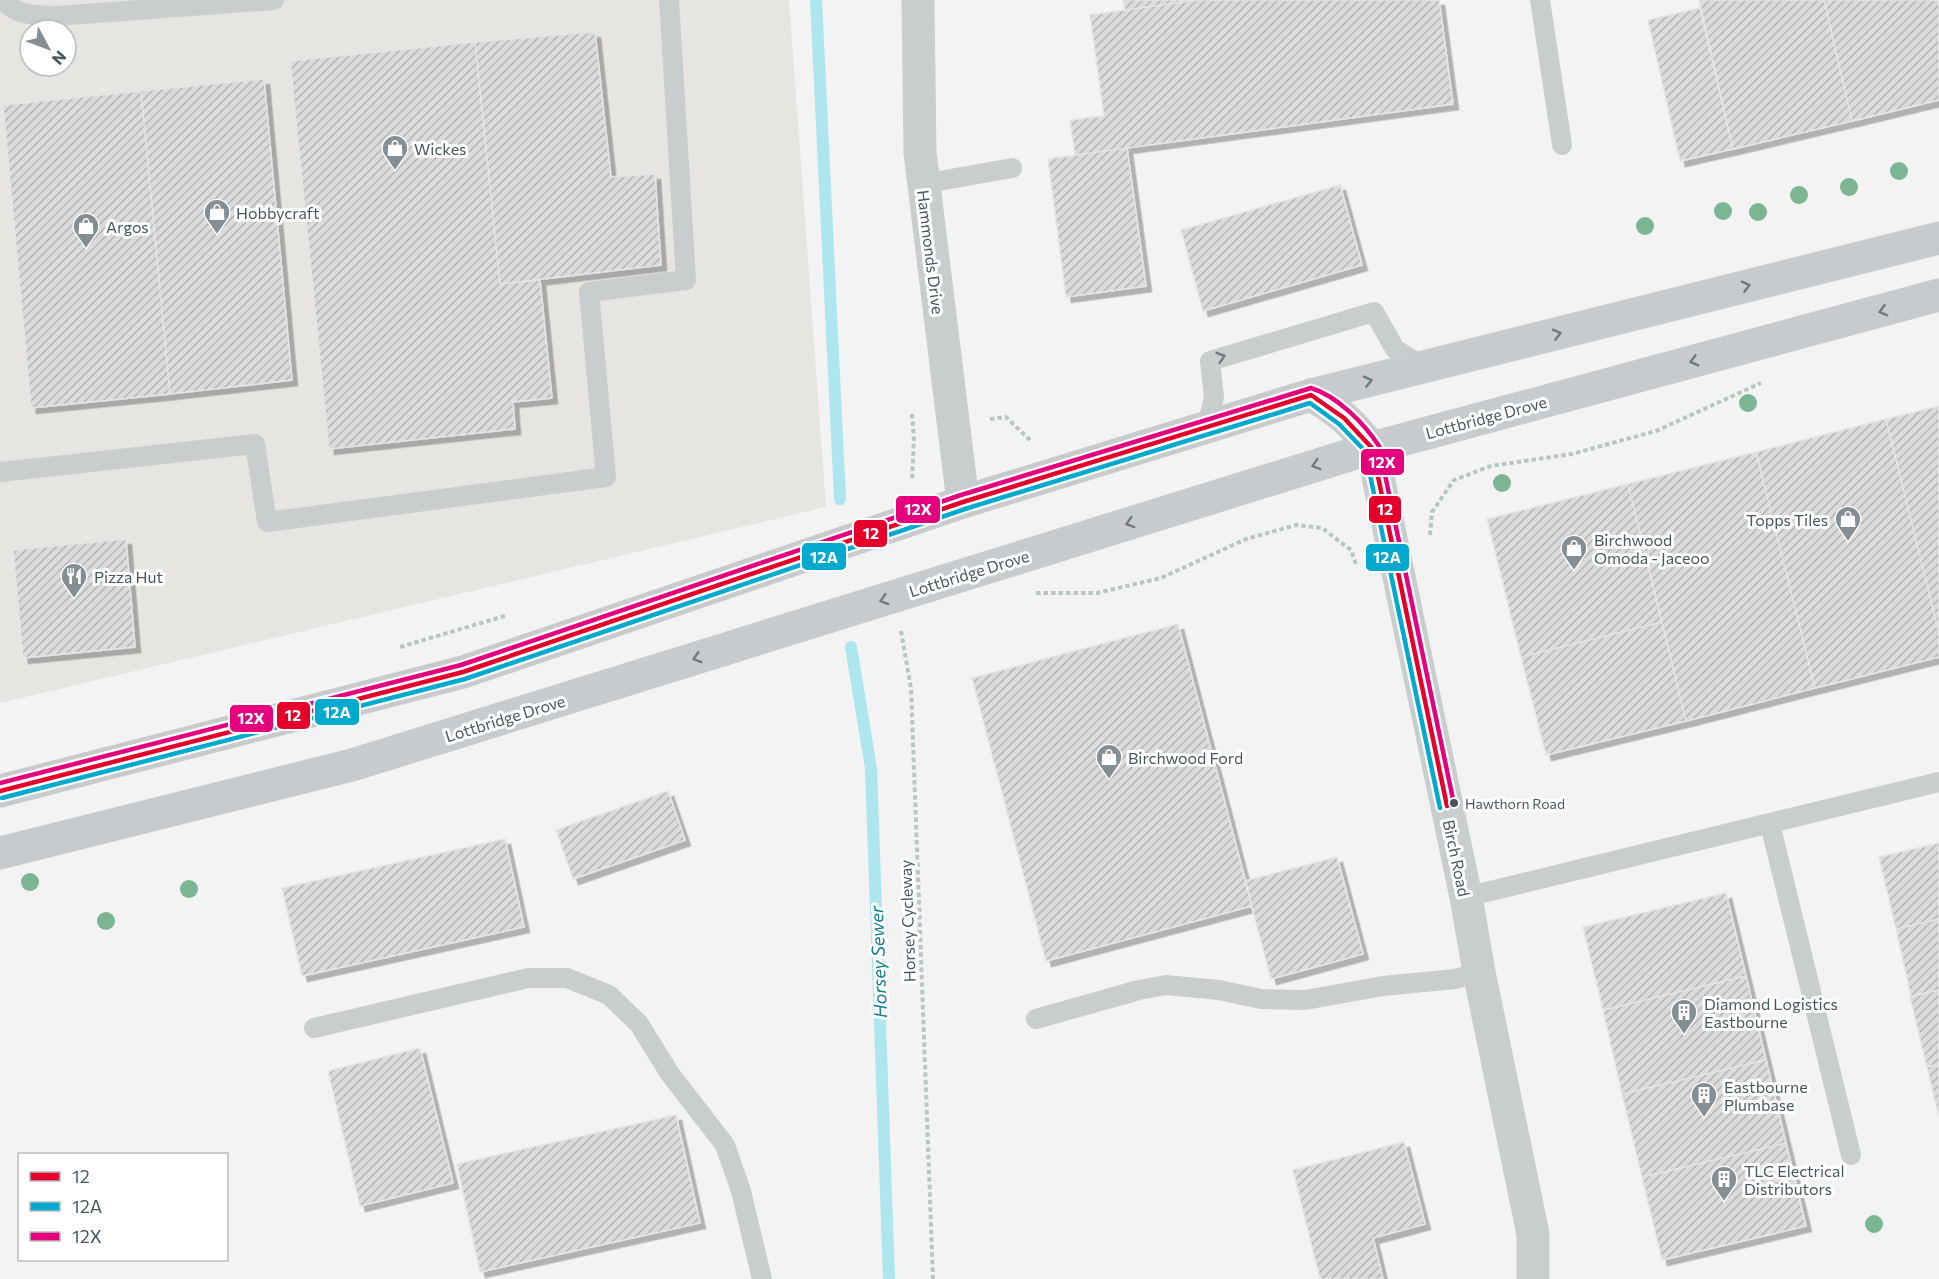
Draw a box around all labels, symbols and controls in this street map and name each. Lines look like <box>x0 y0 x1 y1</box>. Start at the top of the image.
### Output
north arrow <box>18 18 78 78</box>
text: N <box>49 47 71 69</box>
shop icon: Wickes <box>380 133 410 171</box>
place label: Wickes <box>414 139 466 158</box>
street label: Hammonds Drive <box>914 189 948 315</box>
shop icon: Hobbycraft <box>202 197 232 235</box>
place label: Hobbycraft <box>236 203 320 222</box>
shop icon: Argos <box>71 211 101 249</box>
place label: Argos <box>106 217 149 236</box>
one-way arrow <box>1741 281 1751 294</box>
one-way arrow <box>1878 303 1888 316</box>
one-way arrow <box>1552 328 1562 341</box>
one-way arrow <box>1215 352 1226 364</box>
one-way arrow <box>1689 354 1699 367</box>
one-way arrow <box>1362 376 1373 388</box>
street label: Lottbridge Drove <box>1423 392 1549 442</box>
line badge: 12X <box>1360 448 1405 476</box>
text: 12X <box>1368 452 1396 471</box>
one-way arrow <box>1311 458 1322 471</box>
line badge: 12X <box>895 495 941 524</box>
line badge: 12 <box>1368 495 1402 524</box>
text: 12X <box>904 499 932 518</box>
text: 12 <box>1377 499 1393 518</box>
shop icon: Topps Tiles <box>1833 504 1863 542</box>
place label: Topps Tiles <box>1746 510 1828 529</box>
one-way arrow <box>1125 516 1136 529</box>
line badge: 12 <box>853 519 888 548</box>
text: 12 <box>863 523 879 542</box>
place label: Birchwood Omoda - Jaceoo <box>1594 530 1710 567</box>
shop icon: Birchwood Omoda - Jaceoo <box>1559 533 1589 571</box>
line badge: 12A <box>801 542 847 571</box>
line badge: 12A <box>1365 543 1410 572</box>
street label: Lottbridge Drove <box>907 546 1031 600</box>
text: 12A <box>810 547 838 566</box>
text: 12A <box>1373 547 1401 566</box>
restaurant icon: Pizza Hut <box>59 561 89 599</box>
place label: Pizza Hut <box>94 567 163 586</box>
one-way arrow <box>879 593 890 605</box>
one-way arrow <box>692 651 703 663</box>
street label: Lottbridge Drove <box>443 691 567 745</box>
line badge: 12A <box>314 698 360 726</box>
line badge: 12 <box>276 701 311 730</box>
text: 12A <box>323 702 351 721</box>
line badge: 12X <box>229 704 274 733</box>
text: 12 <box>285 705 301 724</box>
text: 12X <box>237 708 265 727</box>
shop icon: Birchwood Ford <box>1094 742 1124 780</box>
place label: Birchwood Ford <box>1128 748 1243 767</box>
place label: Hawthorn Road <box>1465 795 1565 812</box>
marker: Hawthorn Road <box>1448 797 1460 809</box>
street label: Birch Road <box>1440 818 1474 898</box>
street label: Horsey Cycleway <box>895 859 919 983</box>
water label: Horsey Sewer <box>865 905 891 1018</box>
place label: Diamond Logistics Eastbourne <box>1704 994 1838 1031</box>
building icon: Diamond Logistics Eastbourne <box>1669 997 1699 1035</box>
place label: Eastbourne Plumbase <box>1724 1077 1808 1114</box>
building icon: Eastbourne Plumbase <box>1689 1080 1719 1118</box>
legend <box>18 1153 228 1261</box>
place label: TLC Electrical Distributors <box>1744 1161 1844 1198</box>
building icon: TLC Electrical Distributors <box>1709 1164 1739 1202</box>
text: 12 <box>72 1165 90 1187</box>
text: 12A <box>72 1195 102 1217</box>
text: 12X <box>72 1225 102 1247</box>

